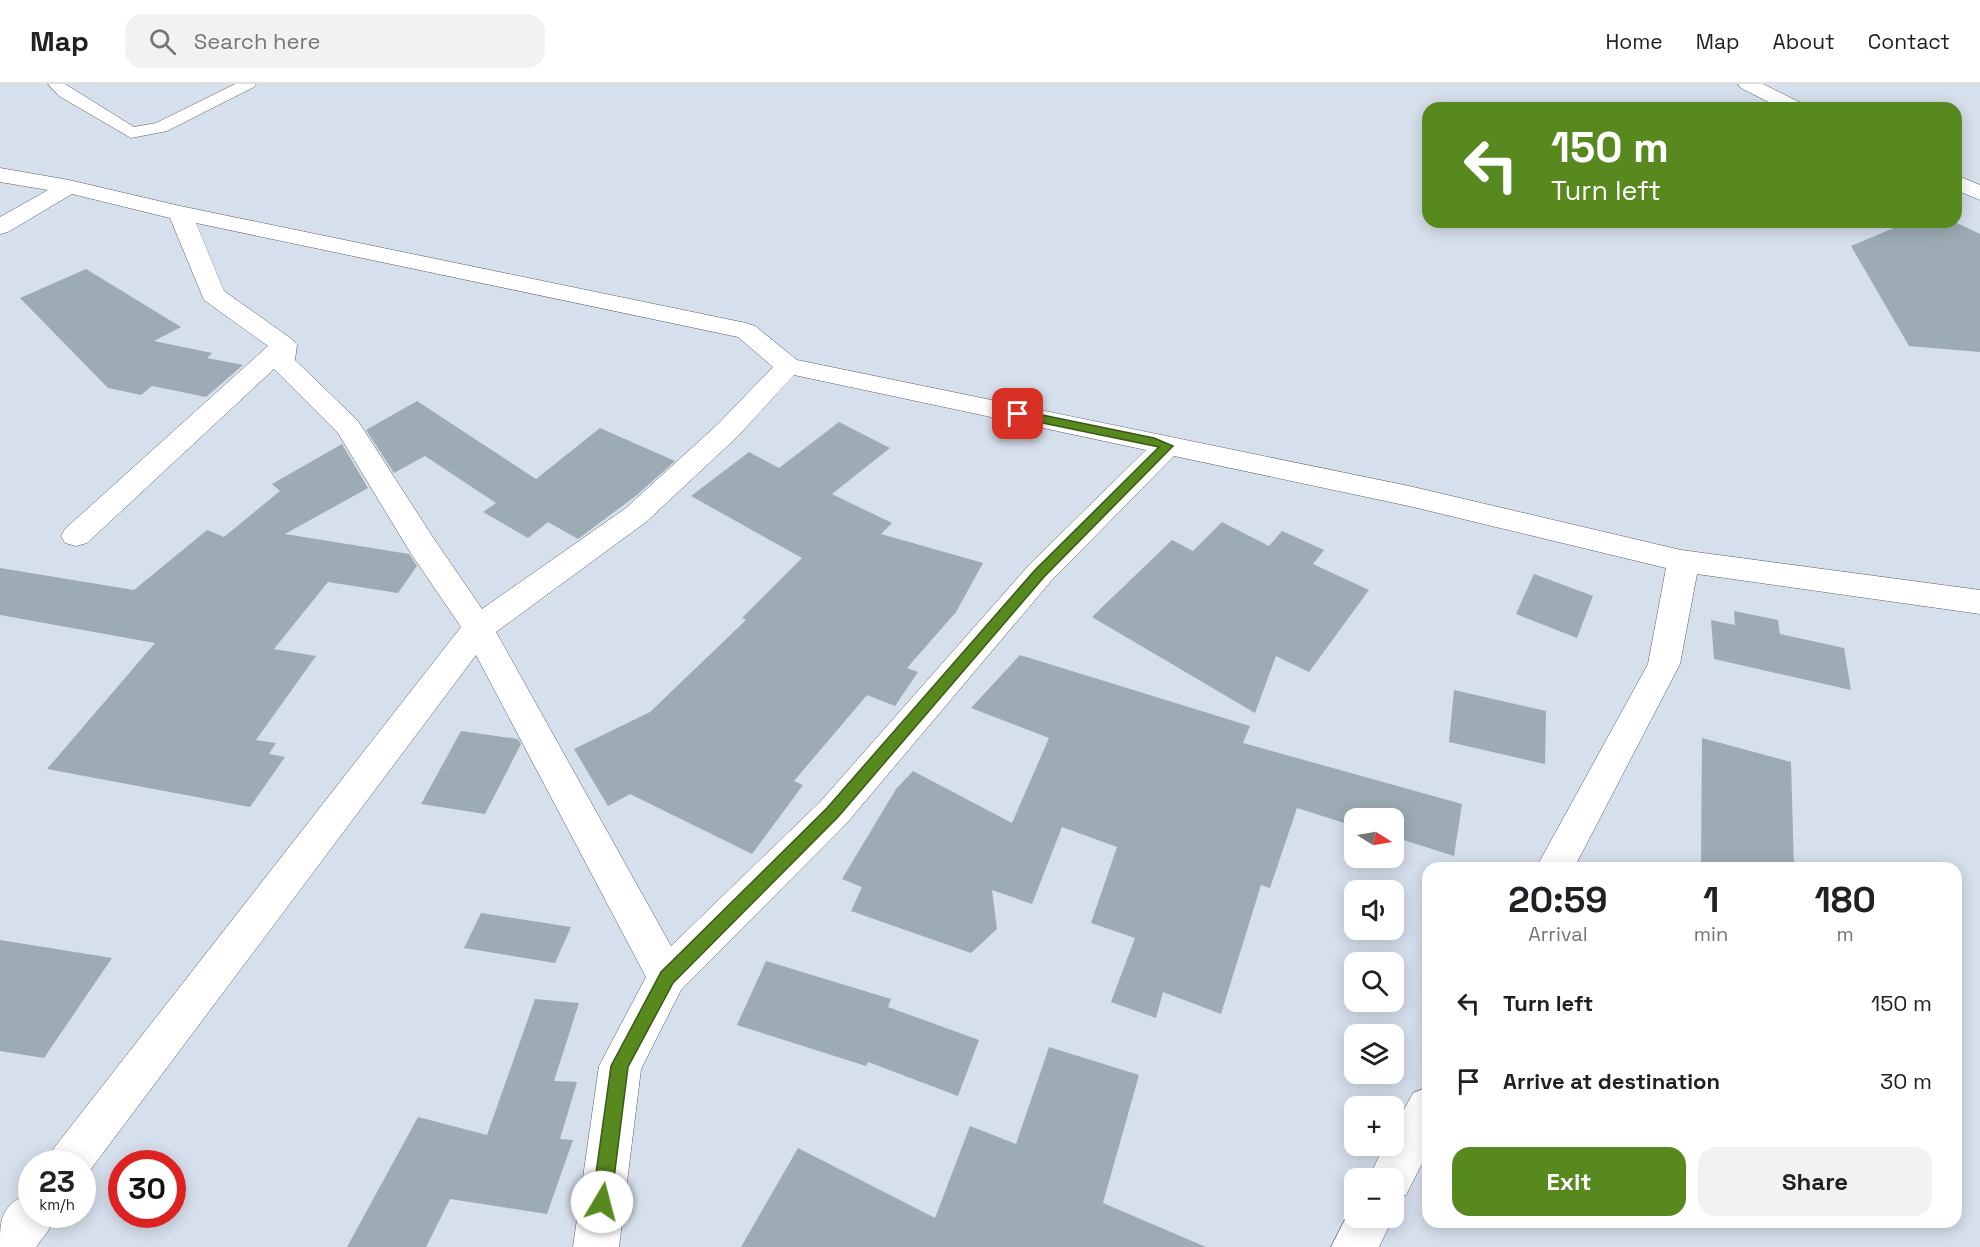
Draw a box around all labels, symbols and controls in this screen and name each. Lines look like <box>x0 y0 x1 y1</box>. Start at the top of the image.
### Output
search box <box>125 14 545 68</box>
text: Map <box>30 23 89 59</box>
icon: search <box>146 25 179 58</box>
text: Search here <box>194 27 321 55</box>
text: Home <box>1605 28 1663 55</box>
text: Map <box>1696 28 1740 55</box>
text: About <box>1773 28 1835 55</box>
text: Contact <box>1868 28 1950 55</box>
text: 150 m <box>1551 121 1669 174</box>
icon: left <box>1452 126 1530 204</box>
text: Turn left <box>1551 173 1661 208</box>
pin <box>992 388 1043 439</box>
icon: arrive <box>1001 397 1034 430</box>
north arrow <box>1344 808 1404 868</box>
map controls <box>1344 808 1404 1228</box>
text: 20:59 <box>1508 877 1608 923</box>
text: 1 <box>1703 877 1719 923</box>
text: 180 <box>1815 877 1876 923</box>
button: sound <box>1344 880 1404 940</box>
text: Arrival <box>1528 921 1588 947</box>
text: min <box>1694 921 1728 947</box>
text: m <box>1837 921 1854 947</box>
button: search <box>1344 952 1404 1012</box>
icon: left <box>1452 987 1485 1020</box>
text: Turn left <box>1503 989 1593 1017</box>
text: 150 m <box>1871 989 1932 1017</box>
button: layers <box>1344 1024 1404 1084</box>
icon: arrive <box>1452 1065 1485 1098</box>
text: Arrive at destination <box>1503 1067 1720 1095</box>
text: 30 m <box>1880 1067 1932 1095</box>
button: + <box>1344 1096 1404 1156</box>
button: Exit <box>1452 1147 1686 1216</box>
button: Share <box>1698 1147 1932 1216</box>
speed limit sign: 30 <box>108 1150 186 1228</box>
text: 23 <box>39 1162 75 1201</box>
button: − <box>1344 1168 1404 1228</box>
position arrow <box>570 1170 634 1234</box>
text: km/h <box>39 1195 75 1214</box>

